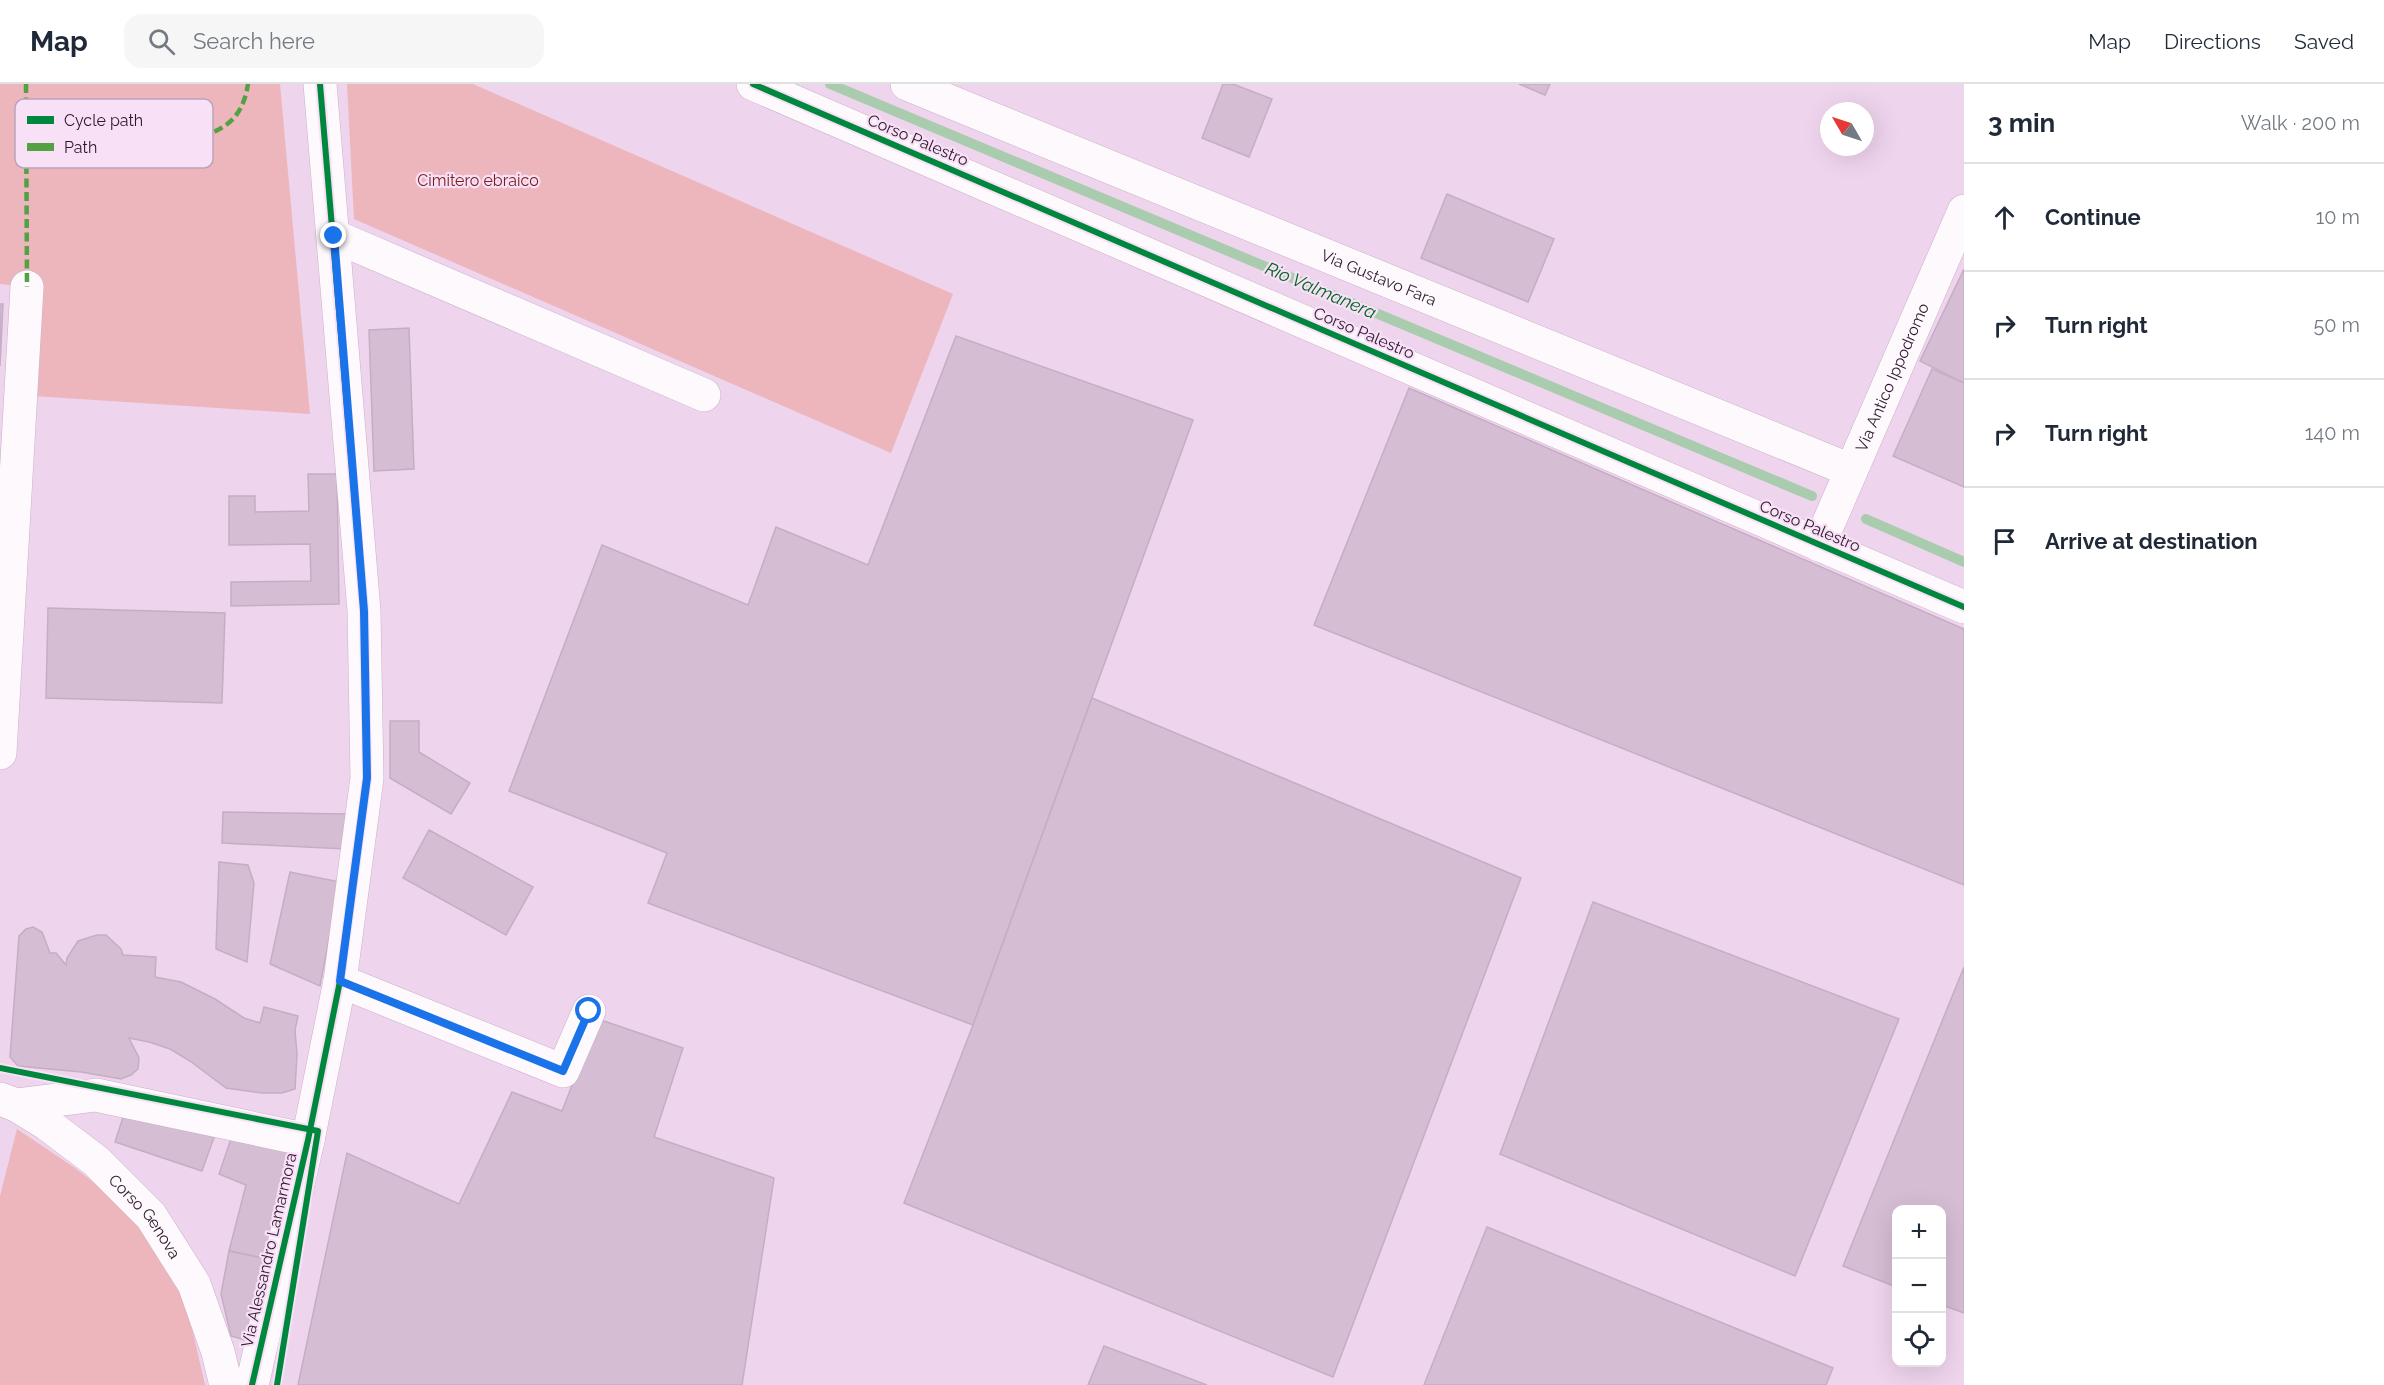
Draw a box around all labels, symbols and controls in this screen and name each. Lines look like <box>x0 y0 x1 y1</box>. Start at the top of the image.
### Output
search box <box>124 14 544 68</box>
text: Map <box>30 25 88 58</box>
icon: search <box>145 25 178 58</box>
text: Search here <box>193 28 315 54</box>
text: Map <box>2088 29 2131 54</box>
text: Directions <box>2164 29 2261 54</box>
text: Saved <box>2294 29 2354 54</box>
legend <box>15 99 213 168</box>
north arrow <box>1820 102 1874 156</box>
text: 3 min <box>1988 108 2055 138</box>
street label: Corso Palestro <box>865 110 971 170</box>
text: Cycle path <box>64 111 143 130</box>
text: Walk · 200 m <box>2241 111 2360 135</box>
text: Path <box>64 138 97 157</box>
park label: Cimitero ebraico <box>417 171 539 190</box>
icon: ahead <box>1988 201 2021 234</box>
text: Continue <box>2045 204 2141 230</box>
text: 10 m <box>2316 205 2360 229</box>
route end <box>320 222 346 248</box>
street label: Via Gustavo Fara <box>1318 245 1440 309</box>
water label: Rio Valmanera <box>1262 257 1380 323</box>
street label: Via Antico Ippodromo <box>1851 300 1933 454</box>
street label: Corso Palestro <box>1311 303 1417 363</box>
icon: right <box>1988 309 2021 342</box>
text: Turn right <box>2045 312 2148 338</box>
text: 50 m <box>2313 313 2360 337</box>
icon: right <box>1988 417 2021 450</box>
text: Turn right <box>2045 420 2148 446</box>
text: 140 m <box>2305 421 2360 445</box>
street label: Corso Palestro <box>1757 496 1863 556</box>
icon: arrive <box>1988 525 2021 558</box>
text: Arrive at destination <box>2045 528 2258 554</box>
route start <box>575 997 601 1023</box>
street label: Via Alessandro Lamarmora <box>237 1151 301 1349</box>
street label: Corso Genova <box>105 1170 185 1262</box>
map controls <box>1892 1205 1946 1367</box>
button: + <box>1892 1205 1946 1259</box>
button: − <box>1892 1259 1946 1313</box>
button: locate <box>1892 1313 1946 1367</box>

